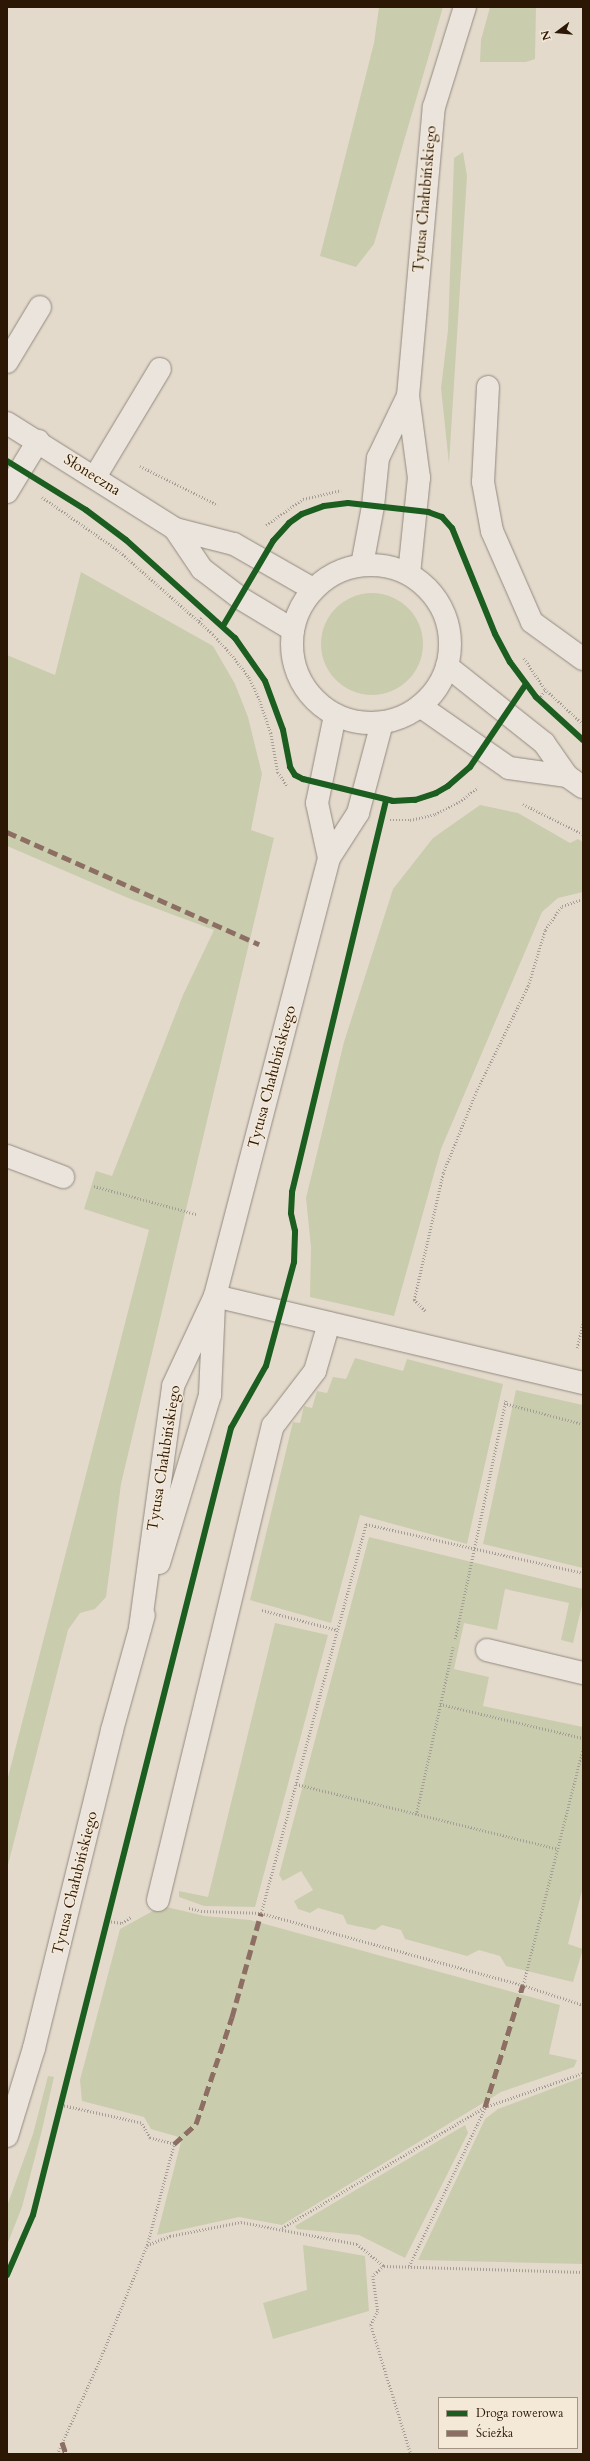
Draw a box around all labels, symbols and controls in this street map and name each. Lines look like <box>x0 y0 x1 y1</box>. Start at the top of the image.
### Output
north arrow <box>538 12 578 52</box>
text: N <box>537 29 555 42</box>
street label: Tytusa Chałubińskiego <box>410 125 440 273</box>
street label: Słoneczna <box>60 450 124 500</box>
street label: Tytusa Chałubińskiego <box>244 1003 300 1151</box>
street label: Tytusa Chałubińskiego <box>144 1384 184 1532</box>
street label: Tytusa Chałubińskiego <box>48 1809 102 1957</box>
legend <box>438 2397 578 2449</box>
text: Droga rowerowa <box>476 2405 563 2421</box>
text: Ścieżka <box>476 2425 513 2441</box>

